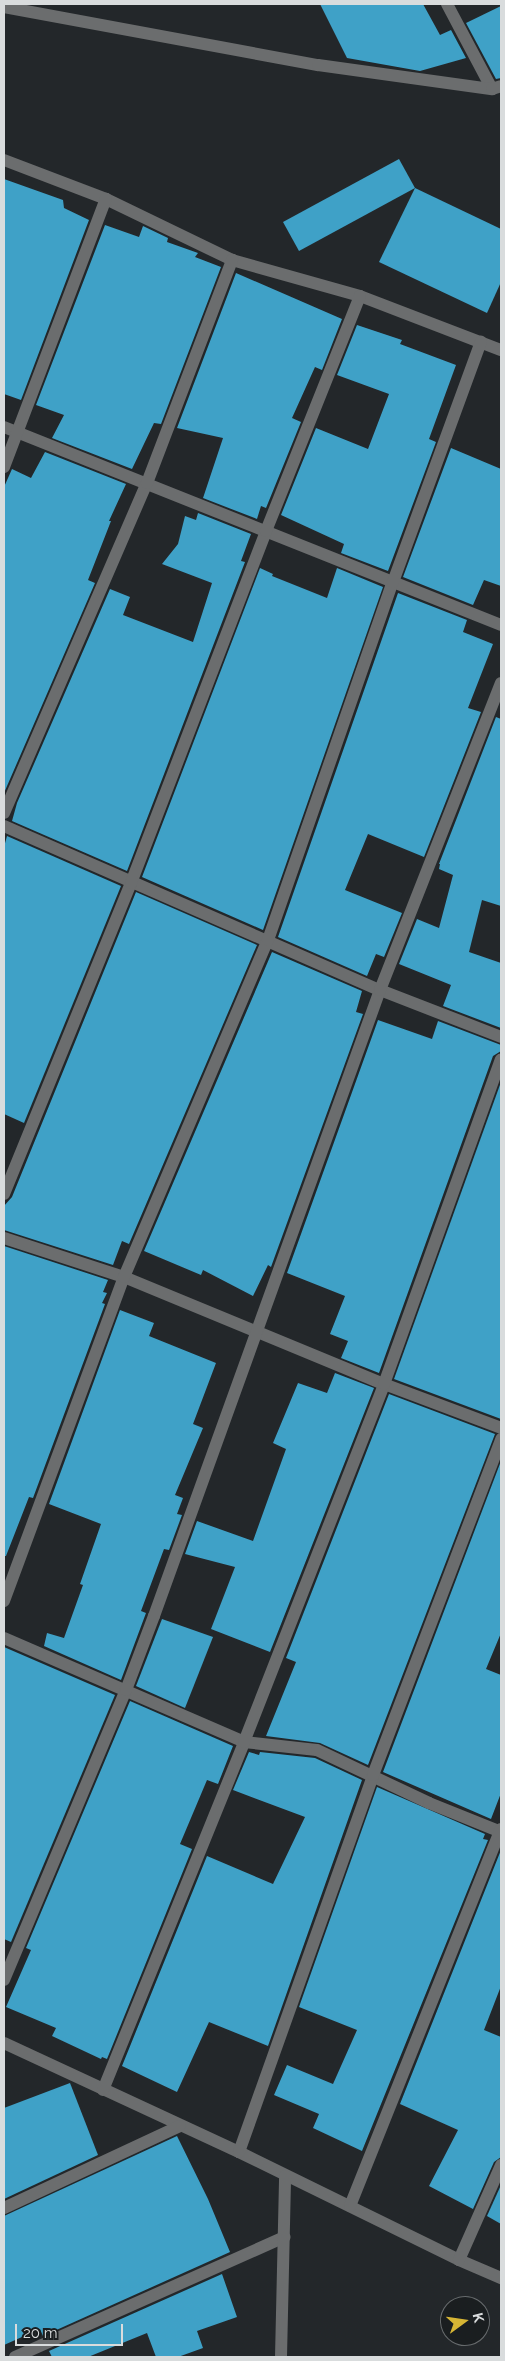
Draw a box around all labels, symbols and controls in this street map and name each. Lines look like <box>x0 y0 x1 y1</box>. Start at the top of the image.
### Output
north arrow <box>440 2296 490 2346</box>
text: K <box>470 2311 487 2324</box>
scale bar <box>18 2314 125 2346</box>
text: 20 m <box>23 2324 58 2342</box>

